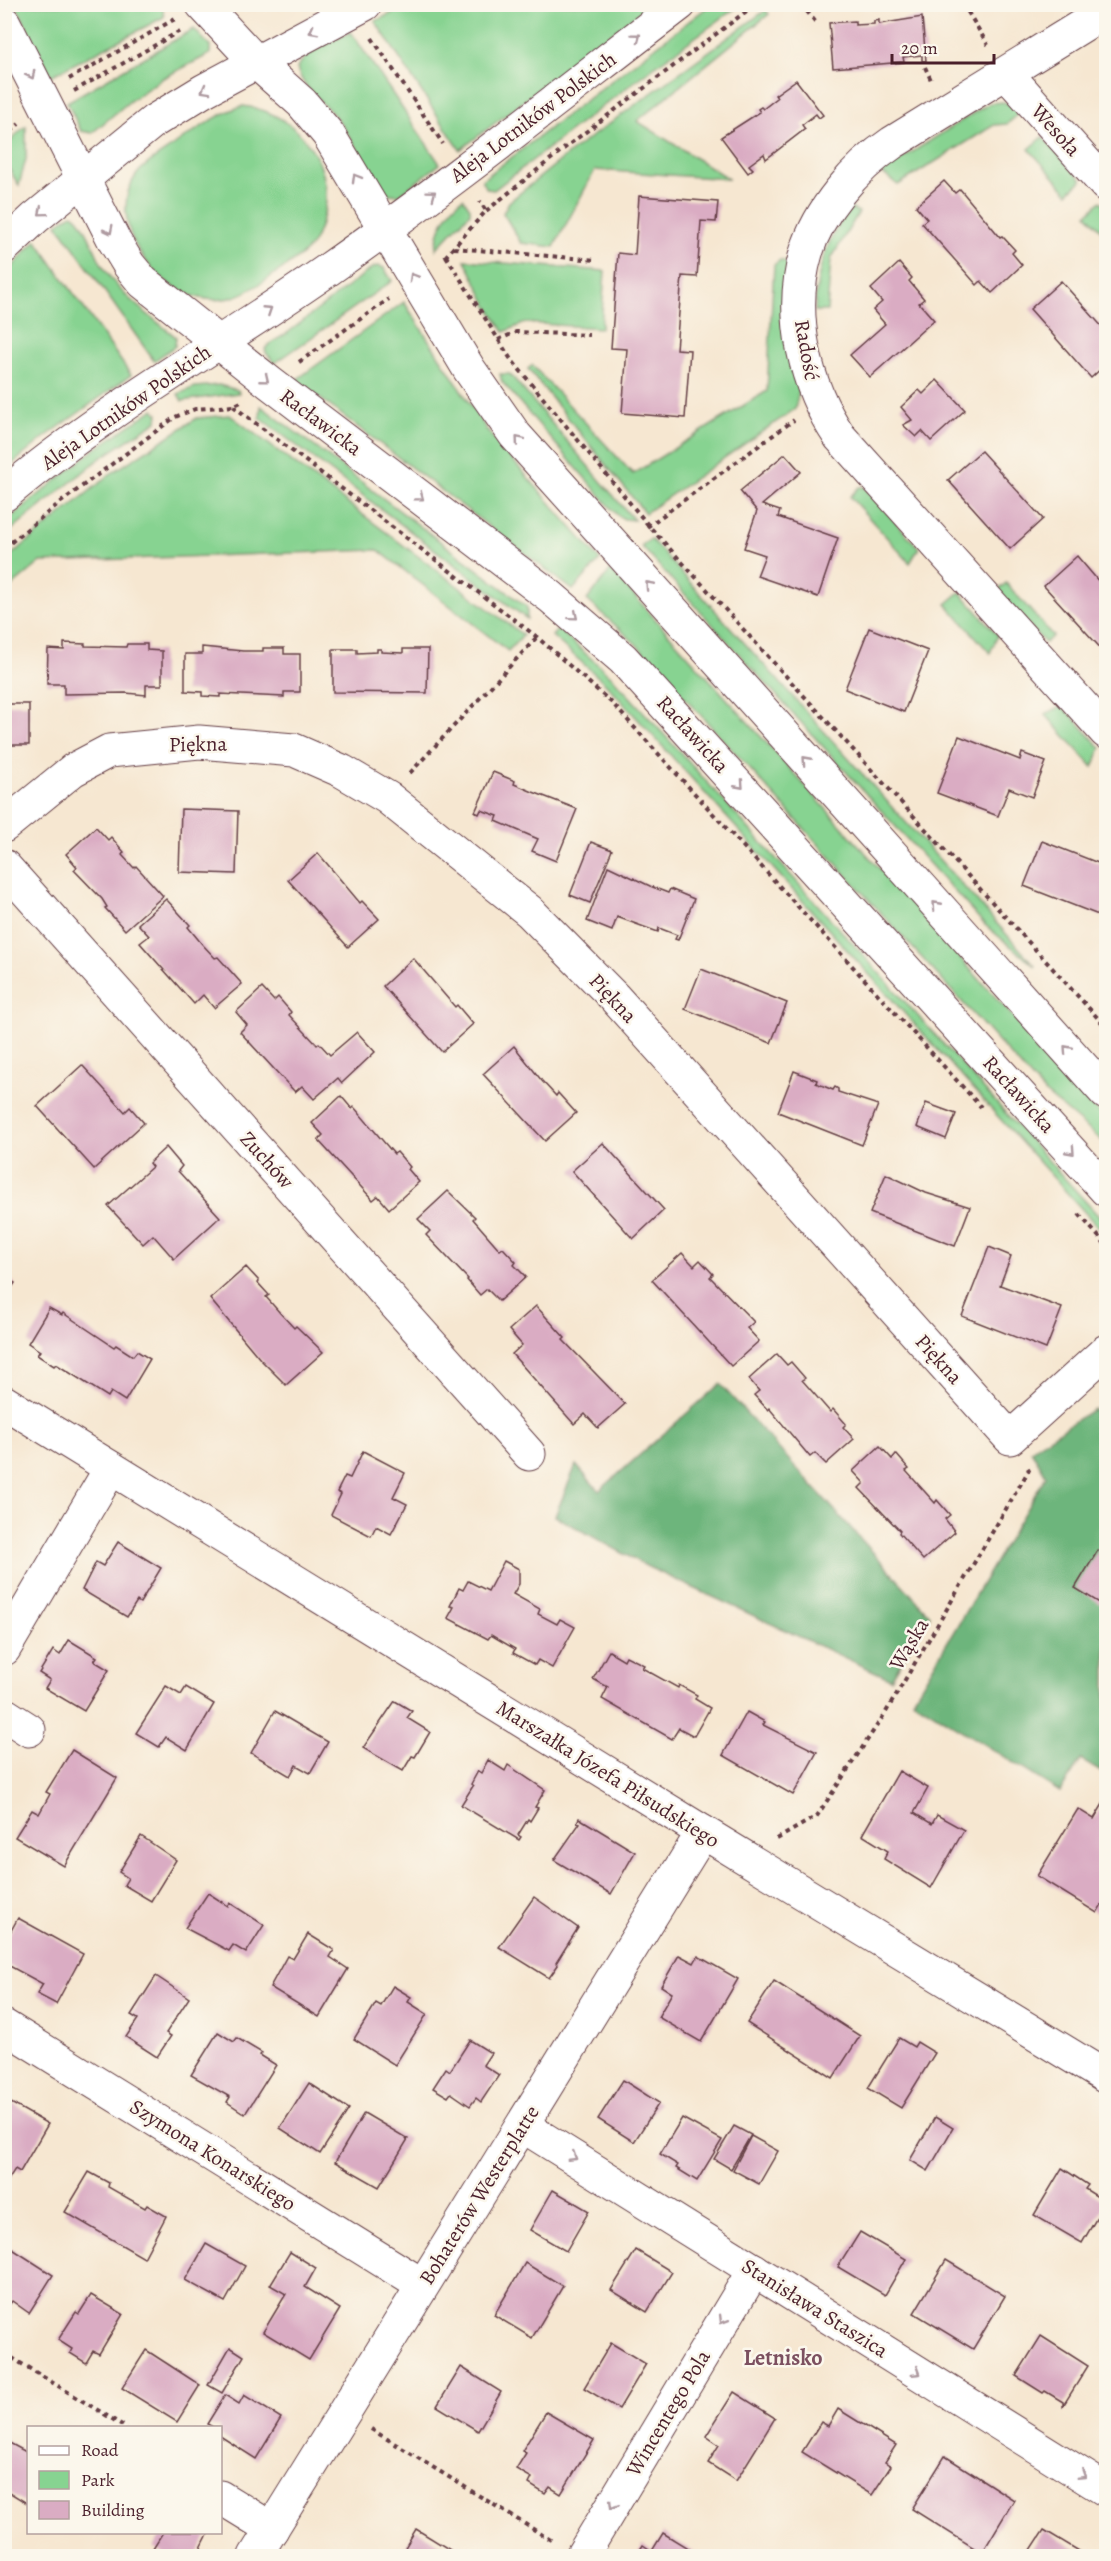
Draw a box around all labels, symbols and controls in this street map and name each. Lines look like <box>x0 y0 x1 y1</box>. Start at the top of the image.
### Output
one-way arrow <box>309 24 320 36</box>
scale bar <box>892 27 994 65</box>
one-way arrow <box>631 34 642 45</box>
text: 20 m <box>901 36 938 60</box>
street label: Aleja Lotników Polskich <box>443 45 622 189</box>
one-way arrow <box>23 68 35 79</box>
one-way arrow <box>201 83 211 94</box>
street label: Wesoła <box>1024 97 1087 162</box>
one-way arrow <box>352 174 363 184</box>
one-way arrow <box>425 190 436 201</box>
one-way arrow <box>38 205 49 216</box>
one-way arrow <box>102 224 113 235</box>
one-way arrow <box>409 273 420 283</box>
one-way arrow <box>262 306 272 318</box>
street label: Radość <box>788 317 826 383</box>
street label: Aleja Lotników Polskich <box>35 338 216 477</box>
one-way arrow <box>258 372 269 383</box>
street label: Racławicka <box>274 382 368 462</box>
one-way arrow <box>516 436 527 447</box>
one-way arrow <box>413 490 424 501</box>
one-way arrow <box>645 582 656 592</box>
one-way arrow <box>567 609 578 620</box>
street label: Racławicka <box>651 689 736 779</box>
street label: Piękna <box>169 729 228 759</box>
one-way arrow <box>802 756 813 767</box>
one-way arrow <box>733 779 744 789</box>
one-way arrow <box>932 901 943 912</box>
street label: Piękna <box>583 967 643 1029</box>
one-way arrow <box>1063 1045 1074 1056</box>
street label: Racławicka <box>977 1049 1062 1139</box>
street label: Zuchów <box>234 1125 300 1195</box>
one-way arrow <box>1064 1145 1075 1155</box>
street label: Piękna <box>909 1328 969 1390</box>
street label: Wąska <box>882 1613 936 1676</box>
street label: Marszałka Józefa Piłsudskiego <box>491 1694 725 1854</box>
street label: Szymona Konarskiego <box>125 2093 301 2217</box>
street label: Bohaterów Westerplatte <box>412 2100 546 2290</box>
one-way arrow <box>567 2150 577 2162</box>
street label: Stanisława Staszica <box>737 2252 894 2364</box>
one-way arrow <box>719 2314 731 2324</box>
district label: Letnisko <box>743 2343 823 2373</box>
street label: Wincentego Pola <box>619 2344 717 2482</box>
one-way arrow <box>911 2364 921 2376</box>
legend <box>27 2426 222 2534</box>
text: Road <box>81 2438 119 2462</box>
one-way arrow <box>1076 2467 1086 2479</box>
text: Park <box>81 2468 115 2492</box>
text: Building <box>81 2498 145 2522</box>
one-way arrow <box>608 2499 620 2509</box>

